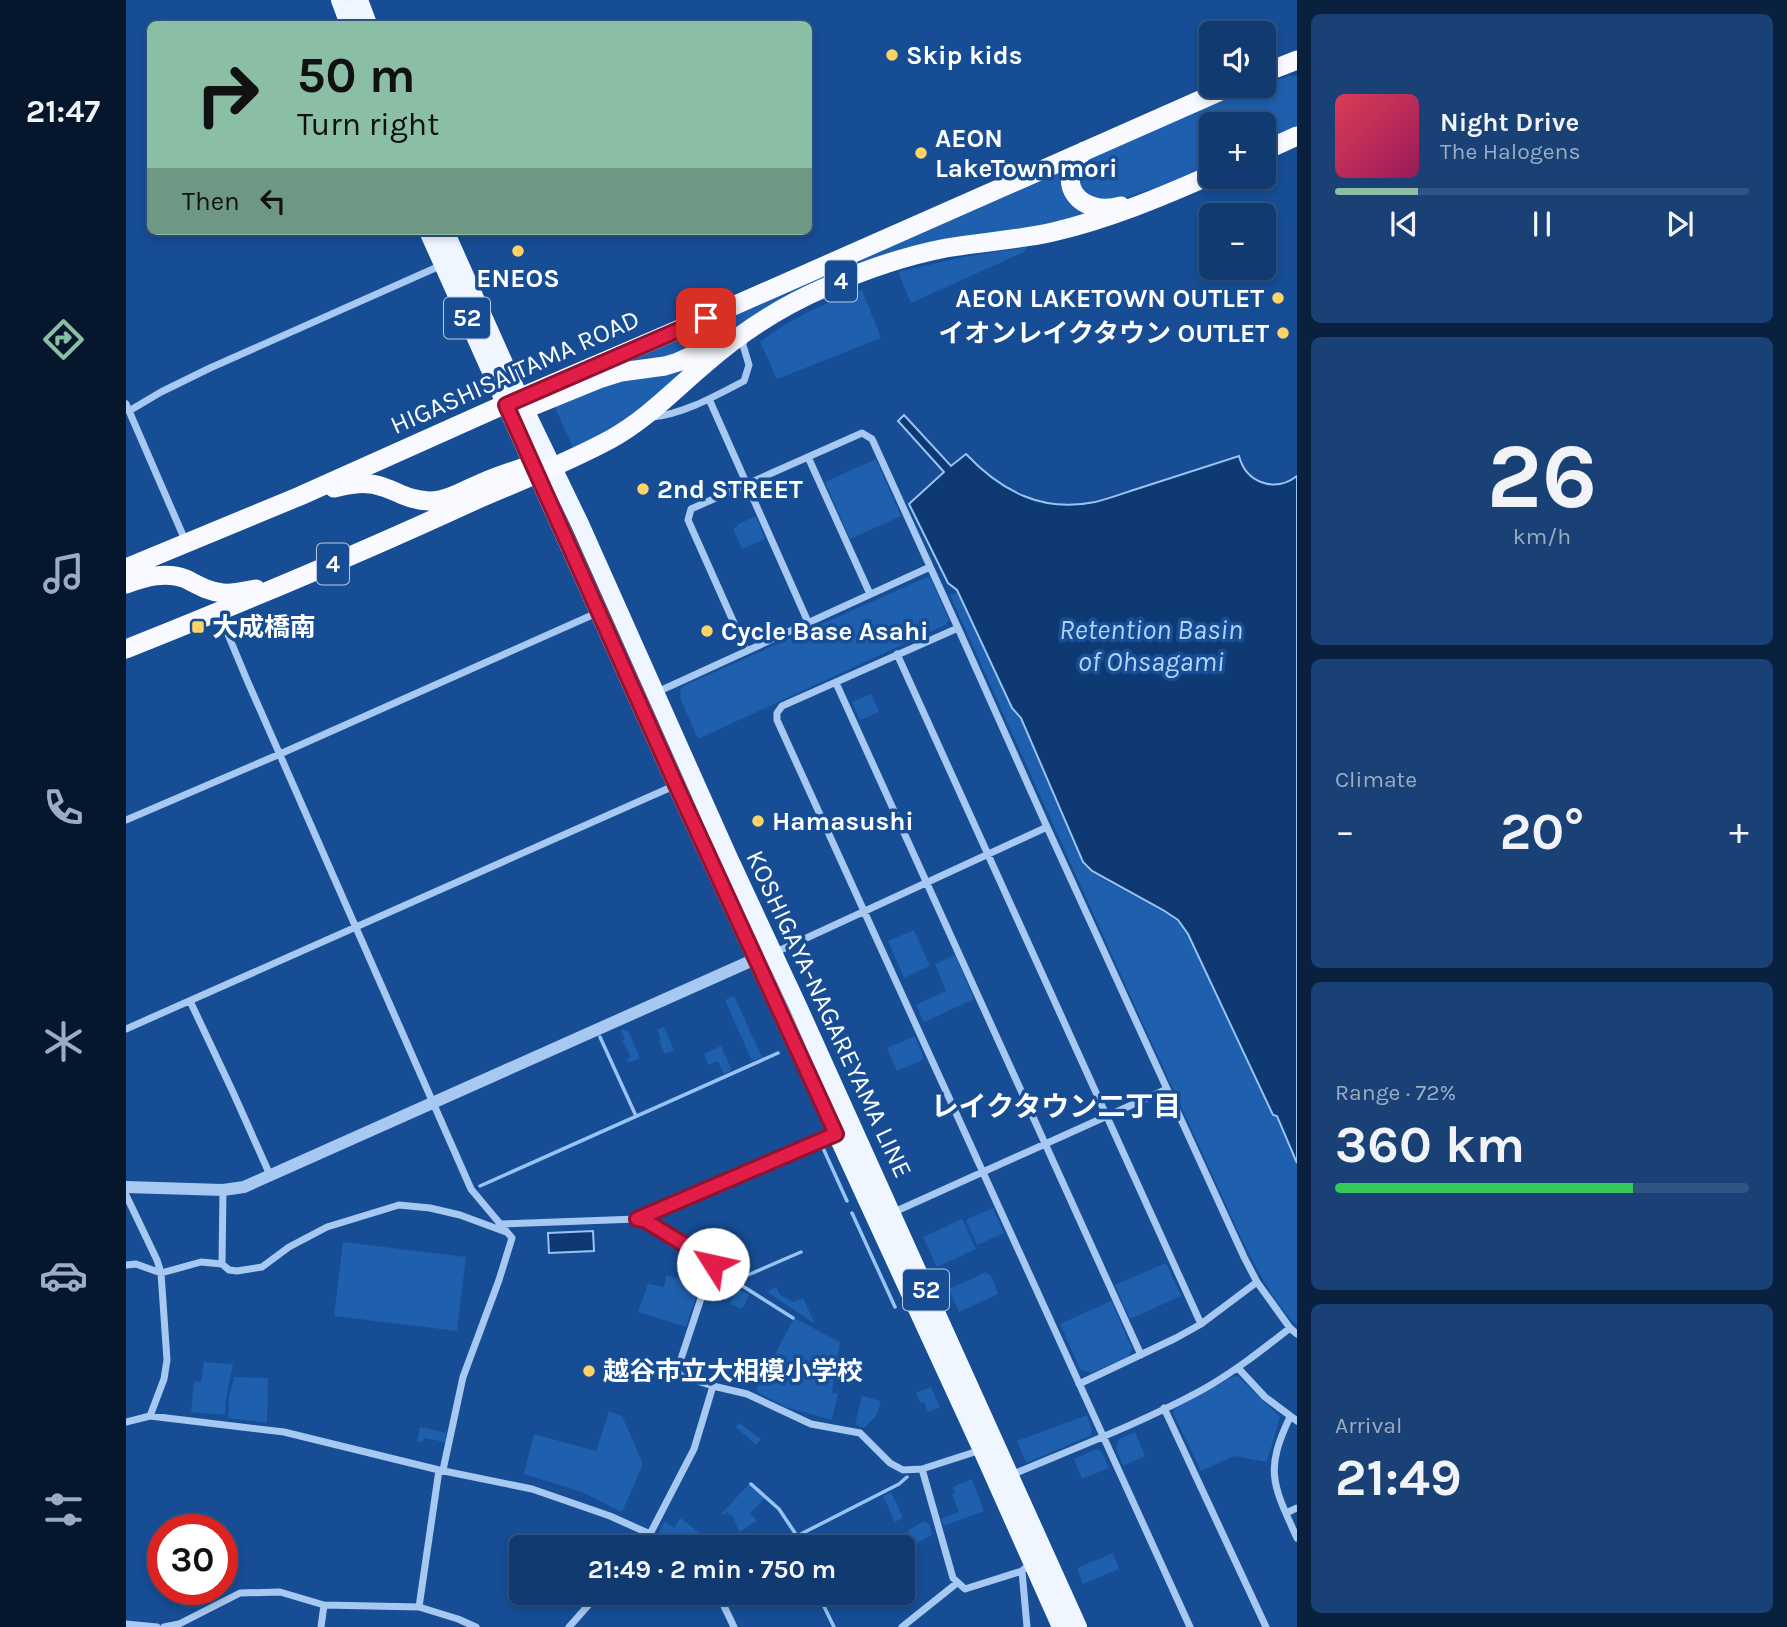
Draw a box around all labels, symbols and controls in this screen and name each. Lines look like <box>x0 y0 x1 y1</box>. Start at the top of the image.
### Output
map controls <box>1199 21 1276 280</box>
button: sound <box>1199 21 1276 98</box>
place label: Skip kids <box>906 40 1023 71</box>
text: 50 m <box>297 47 415 104</box>
marker: Skip kids <box>884 47 900 63</box>
icon: right <box>182 49 273 140</box>
text: 21:47 <box>26 93 100 130</box>
text: Turn right <box>297 106 439 143</box>
text: Night Drive <box>1440 107 1579 138</box>
button: + <box>1199 112 1276 189</box>
place label: AEON LakeTown mori <box>935 123 1118 184</box>
text: The Halogens <box>1440 138 1580 165</box>
marker: AEON LakeTown mori <box>913 145 929 161</box>
icon: left <box>254 182 292 220</box>
text: Then <box>182 186 240 217</box>
button: − <box>1199 203 1276 280</box>
icon: previous <box>1385 205 1423 243</box>
icon: pause <box>1523 205 1561 243</box>
icon: next <box>1661 205 1699 243</box>
marker: ENEOS <box>510 243 526 259</box>
road number: 4 <box>825 260 857 302</box>
place label: ENEOS <box>476 263 560 294</box>
place label: AEON LAKETOWN OUTLET <box>955 283 1264 314</box>
pin <box>676 288 736 348</box>
marker: AEON LAKETOWN OUTLET <box>1270 290 1286 306</box>
road number: 52 <box>444 298 490 338</box>
icon: arrive <box>687 299 725 337</box>
street label: HIGASHISAITAMA ROAD <box>386 303 644 441</box>
icon: directions <box>39 315 88 364</box>
place label: イオンレイクタウン OUTLET <box>939 318 1269 349</box>
marker: イオンレイクタウン OUTLET <box>1275 325 1291 341</box>
text: 26 <box>1487 424 1597 530</box>
place label: 2nd STREET <box>657 474 803 505</box>
marker: 2nd STREET <box>635 481 651 497</box>
text: km/h <box>1513 523 1571 550</box>
road number: 4 <box>317 544 349 584</box>
icon: music <box>39 549 88 598</box>
place label: 大成橋南 <box>212 612 316 643</box>
water label: Retention Basin of Ohsagami <box>1059 613 1243 678</box>
place label: Cycle Base Asahi <box>721 616 929 647</box>
marker: 大成橋南 <box>190 619 206 635</box>
marker: Cycle Base Asahi <box>699 623 715 639</box>
text: Climate <box>1335 766 1417 793</box>
icon: phone <box>39 783 88 832</box>
text: 20° <box>1500 801 1584 862</box>
place label: Hamasushi <box>772 806 914 837</box>
text: − <box>1335 809 1355 854</box>
text: + <box>1729 809 1749 854</box>
marker: Hamasushi <box>750 813 766 829</box>
street label: KOSHIGAYA-NAGAREYAMA LINE <box>739 845 919 1183</box>
icon: climate <box>39 1017 88 1066</box>
text: Range · 72% <box>1335 1079 1456 1106</box>
district label: レイクタウン二丁目 <box>931 1090 1181 1123</box>
text: 360 km <box>1335 1114 1525 1175</box>
position arrow <box>676 1227 750 1301</box>
icon: car <box>39 1251 88 1300</box>
road number: 52 <box>903 1270 949 1310</box>
place label: 越谷市立大相模小学校 <box>603 1356 863 1387</box>
marker: 越谷市立大相模小学校 <box>581 1363 597 1379</box>
text: Arrival <box>1335 1412 1402 1439</box>
text: 21:49 <box>1335 1447 1462 1508</box>
icon: filters <box>39 1485 88 1534</box>
speed limit sign: 30 <box>147 1514 238 1605</box>
text: 21:49 · 2 min · 750 m <box>588 1554 836 1585</box>

